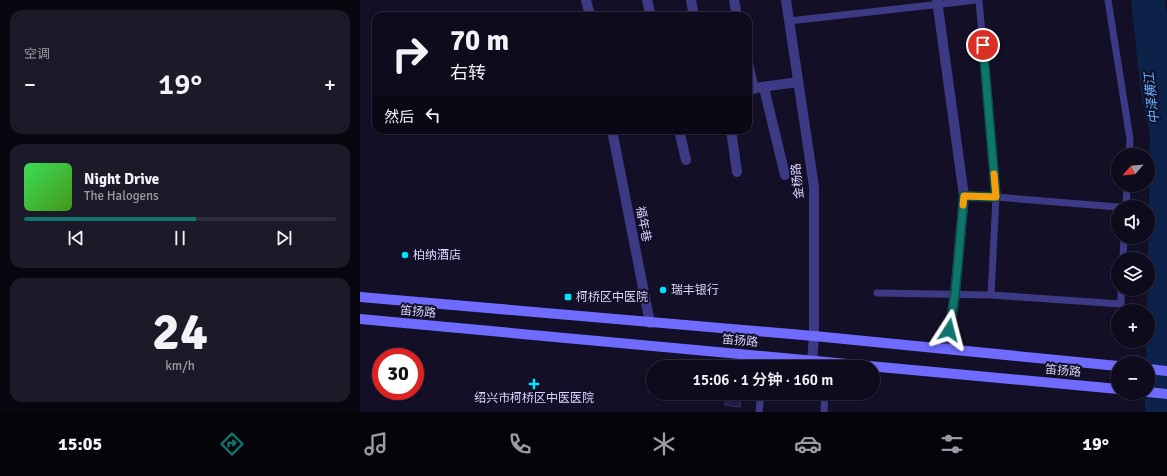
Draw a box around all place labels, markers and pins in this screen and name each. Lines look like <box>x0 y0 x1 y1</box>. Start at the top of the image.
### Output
pin <box>966 28 1000 62</box>
place label: 柏纳酒店 <box>413 248 461 263</box>
marker: 柏纳酒店 <box>400 250 410 260</box>
place label: 瑞丰银行 <box>671 283 719 298</box>
marker: 瑞丰银行 <box>658 285 668 295</box>
place label: 柯桥区中医院 <box>576 290 648 305</box>
marker: 柯桥区中医院 <box>563 292 573 302</box>
marker: 绍兴市柯桥区中医医院 <box>528 378 540 390</box>
place label: 绍兴市柯桥区中医医院 <box>474 391 594 406</box>

